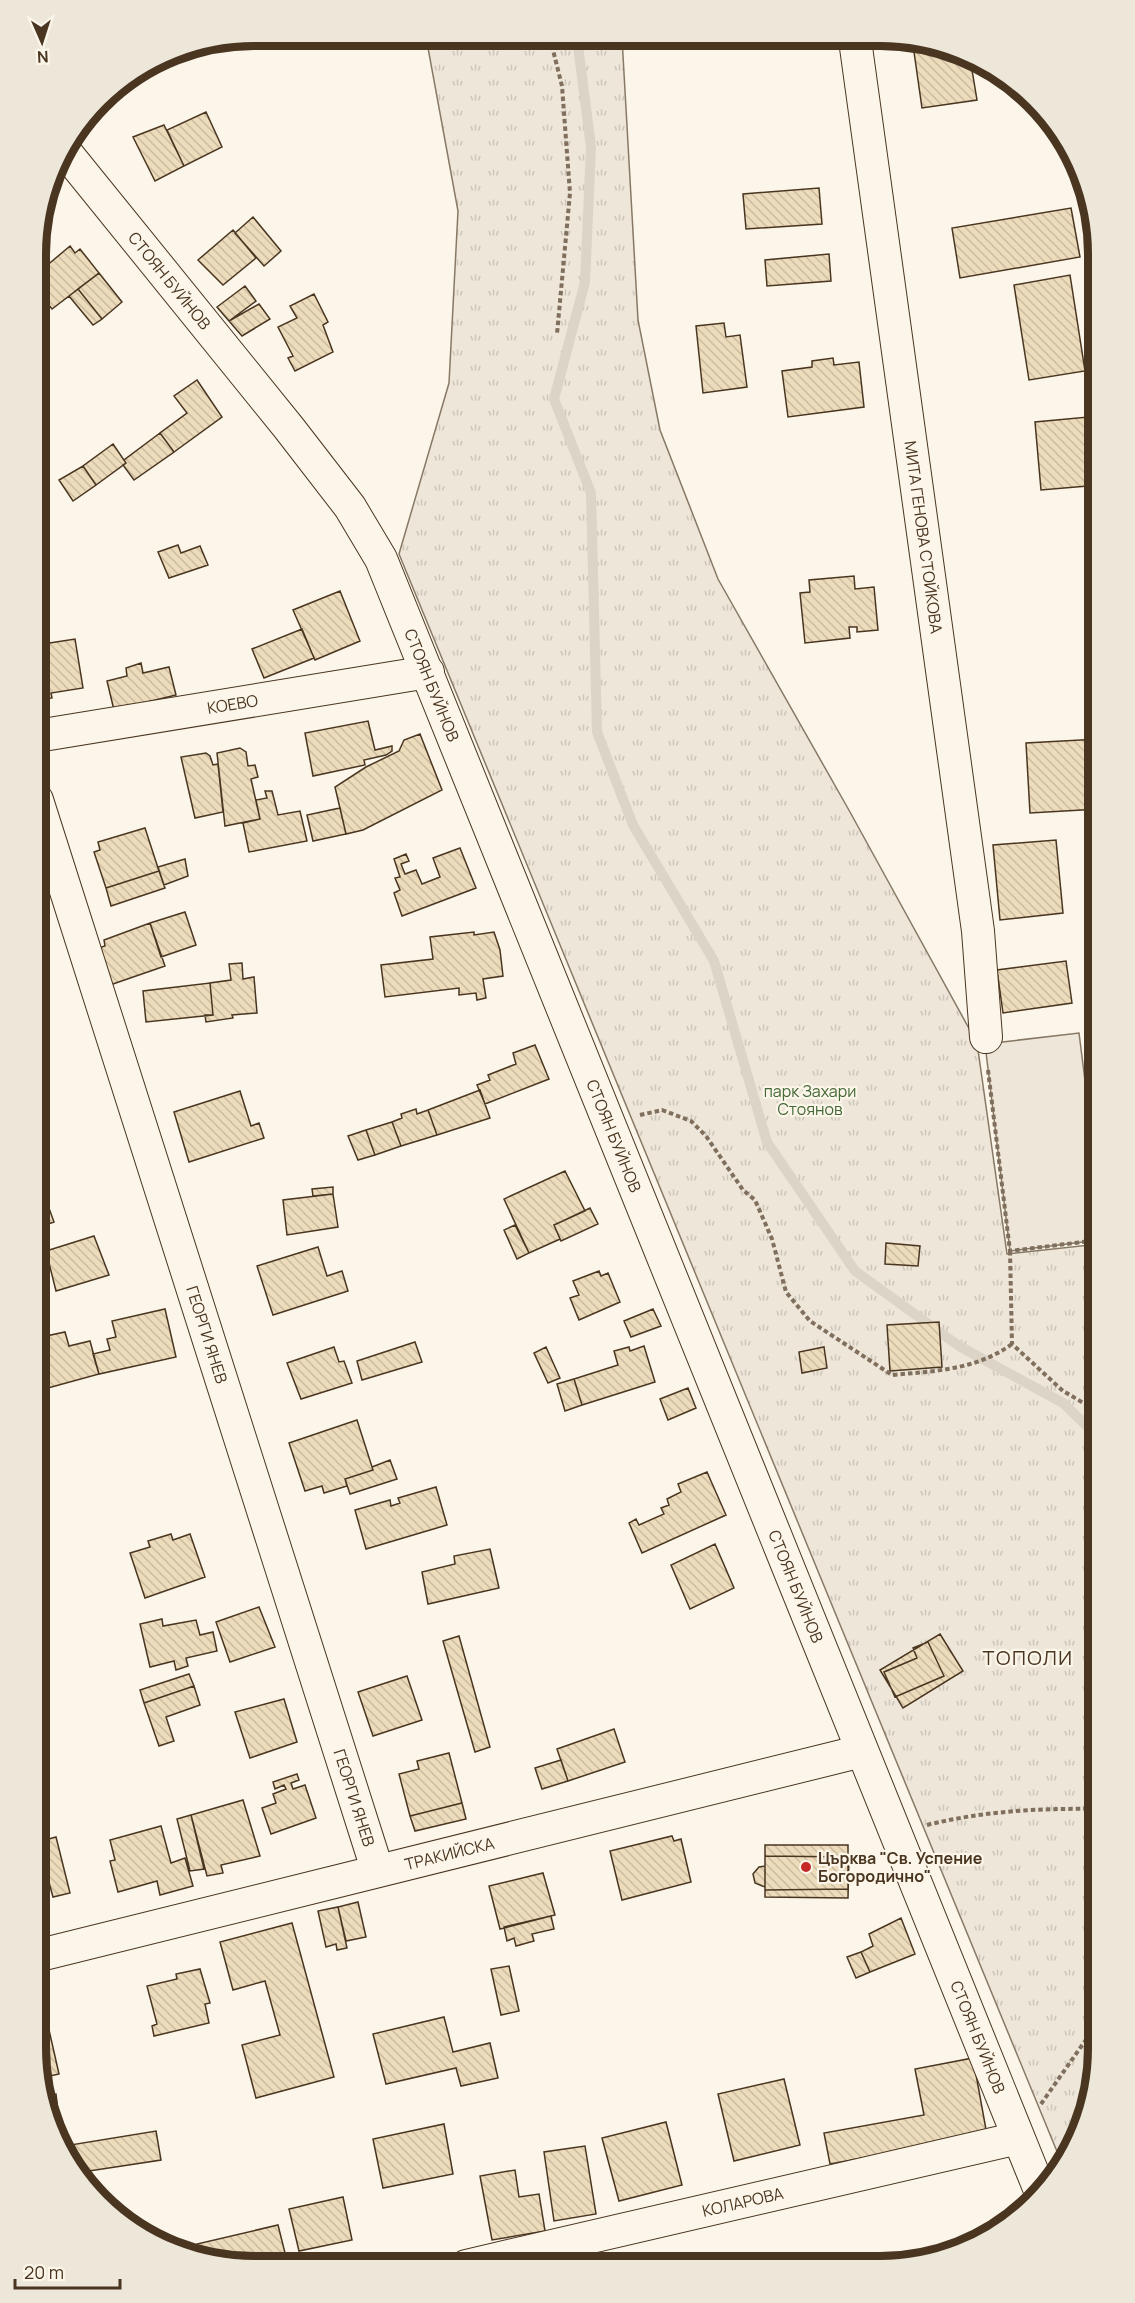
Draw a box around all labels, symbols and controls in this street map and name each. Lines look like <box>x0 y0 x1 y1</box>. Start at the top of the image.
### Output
north arrow <box>12 12 72 72</box>
text: N <box>36 46 49 68</box>
street label: СТОЯН БУЙНОВ <box>123 227 216 334</box>
street label: МИТА ГЕНОВА СТОЙКОВА <box>899 440 948 635</box>
street label: СТОЯН БУЙНОВ <box>399 625 465 745</box>
street label: КОЕВО <box>205 689 260 719</box>
street label: СТОЯН БУЙНОВ <box>581 1076 647 1196</box>
park label: парк Захари Стоянов <box>764 1080 856 1120</box>
street label: ГЕОРГИ ЯНЕВ <box>181 1283 233 1386</box>
street label: СТОЯН БУЙНОВ <box>763 1527 829 1646</box>
district label: ТОПОЛИ <box>983 1644 1073 1671</box>
street label: ГЕОРГИ ЯНЕВ <box>329 1746 380 1849</box>
street label: ТРАКИЙСКА <box>402 1832 497 1875</box>
place label: Църква "Св. Успение Богородично" <box>818 1847 983 1887</box>
marker: Църква "Св. Успение Богородично" <box>799 1860 813 1874</box>
street label: СТОЯН БУЙНОВ <box>945 1977 1011 2097</box>
street label: КОЛАРОВА <box>700 2182 785 2222</box>
scale bar <box>15 2252 120 2290</box>
text: 20 m <box>24 2260 64 2284</box>

